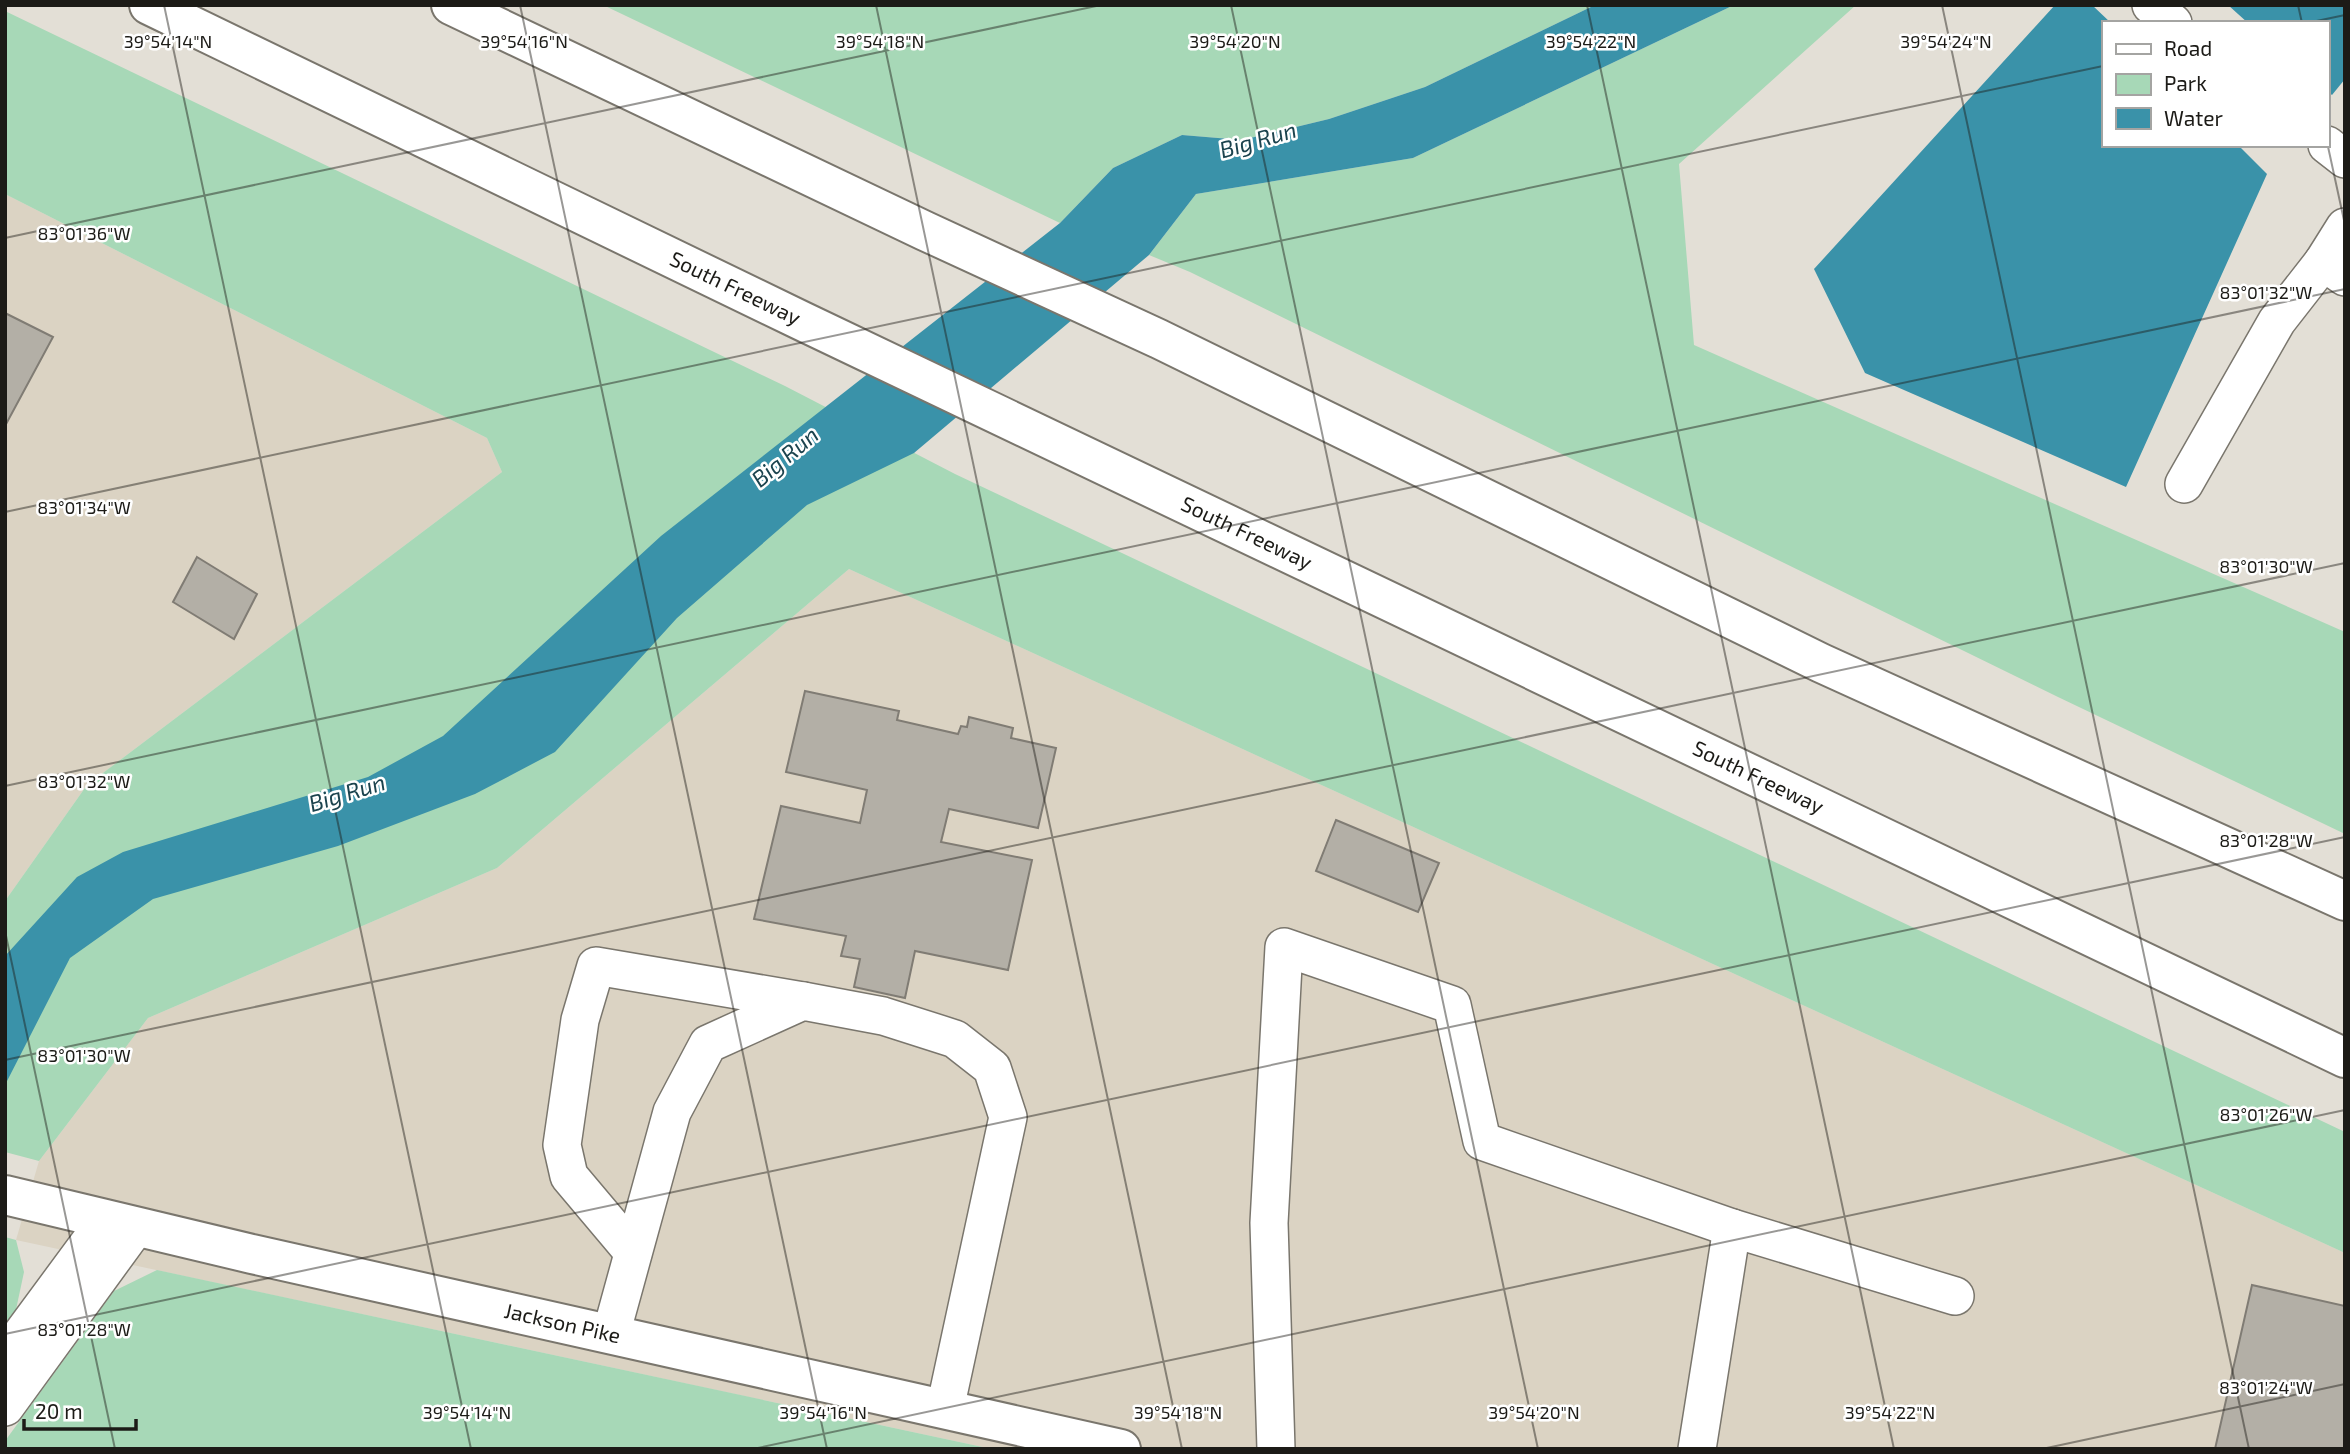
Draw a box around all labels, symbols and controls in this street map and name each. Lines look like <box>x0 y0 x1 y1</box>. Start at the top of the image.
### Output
legend <box>2102 21 2329 147</box>
text: 39°54'14"N <box>124 30 212 52</box>
text: 39°54'16"N <box>480 30 568 52</box>
text: 39°54'18"N <box>836 30 924 52</box>
text: 39°54'20"N <box>1189 30 1281 52</box>
text: 39°54'22"N <box>1546 30 1636 52</box>
text: 39°54'24"N <box>1900 30 1992 52</box>
text: Road <box>2164 35 2212 60</box>
text: Park <box>2164 70 2207 95</box>
text: Water <box>2164 105 2223 130</box>
water label: Big Run <box>1216 115 1299 163</box>
text: 83°01'36"W <box>38 222 130 244</box>
street label: South Freeway <box>666 245 805 329</box>
text: 83°01'32"W <box>2220 281 2312 303</box>
water label: Big Run <box>745 420 824 492</box>
street label: South Freeway <box>1178 490 1317 574</box>
text: 83°01'34"W <box>37 496 131 518</box>
text: 83°01'30"W <box>2219 555 2313 577</box>
street label: South Freeway <box>1689 734 1828 818</box>
water label: Big Run <box>305 767 388 817</box>
text: 83°01'32"W <box>38 770 130 792</box>
text: 83°01'28"W <box>2219 829 2313 851</box>
text: 83°01'30"W <box>37 1044 131 1066</box>
text: 83°01'26"W <box>2219 1103 2313 1125</box>
street label: Jackson Pike <box>502 1297 623 1347</box>
text: 83°01'28"W <box>37 1318 131 1340</box>
text: 83°01'24"W <box>2219 1376 2313 1398</box>
scale bar <box>24 1388 136 1432</box>
text: 20 m <box>35 1398 83 1423</box>
text: 39°54'14"N <box>423 1401 511 1423</box>
text: 39°54'16"N <box>779 1401 867 1423</box>
text: 39°54'18"N <box>1134 1401 1222 1423</box>
text: 39°54'20"N <box>1488 1401 1580 1423</box>
text: 39°54'22"N <box>1845 1401 1935 1423</box>

